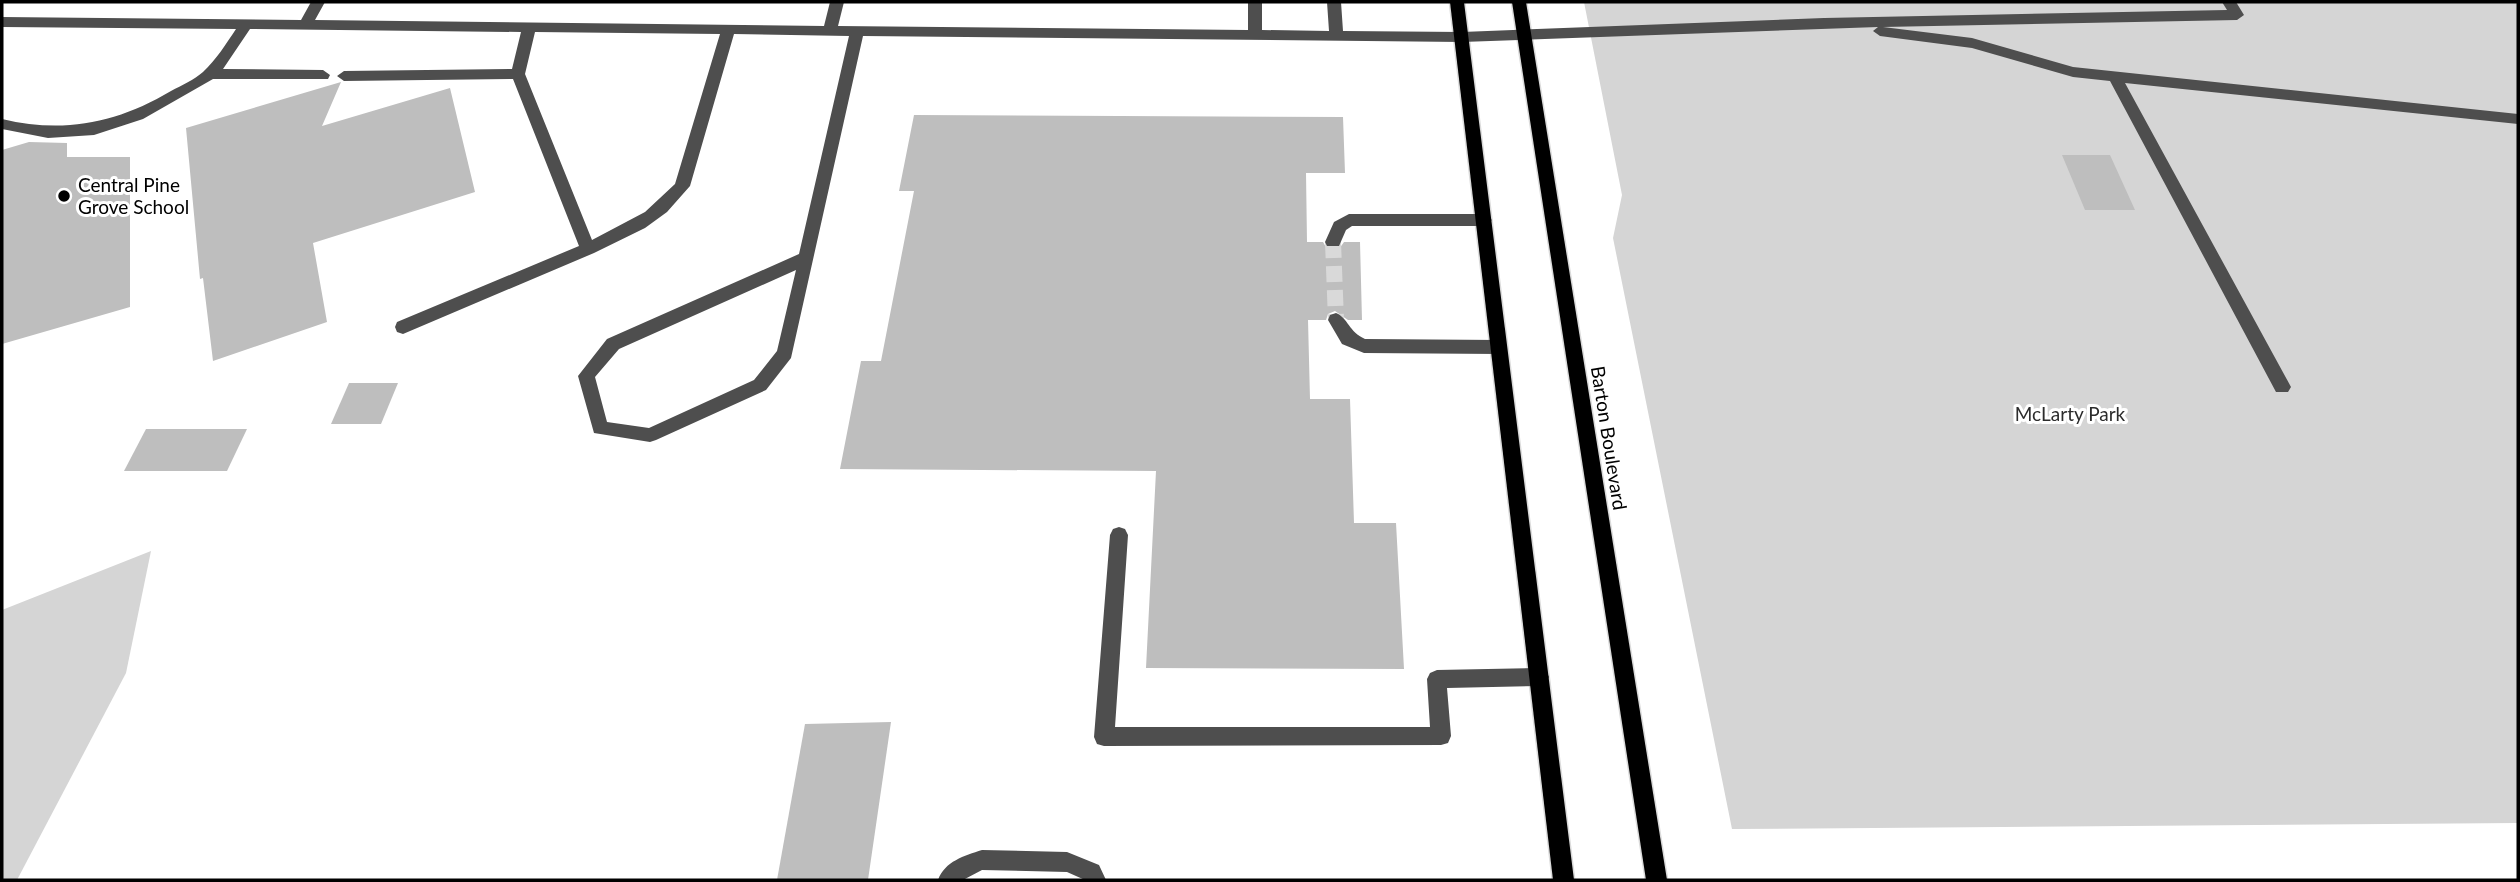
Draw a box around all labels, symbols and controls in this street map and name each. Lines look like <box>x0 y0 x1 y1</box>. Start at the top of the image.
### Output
place label: Central Pine Grove School <box>78 173 189 218</box>
marker: Central Pine Grove School <box>56 188 72 204</box>
street label: Barton Boulevard <box>1587 364 1632 512</box>
park label: McLarty Park <box>2015 402 2126 425</box>

